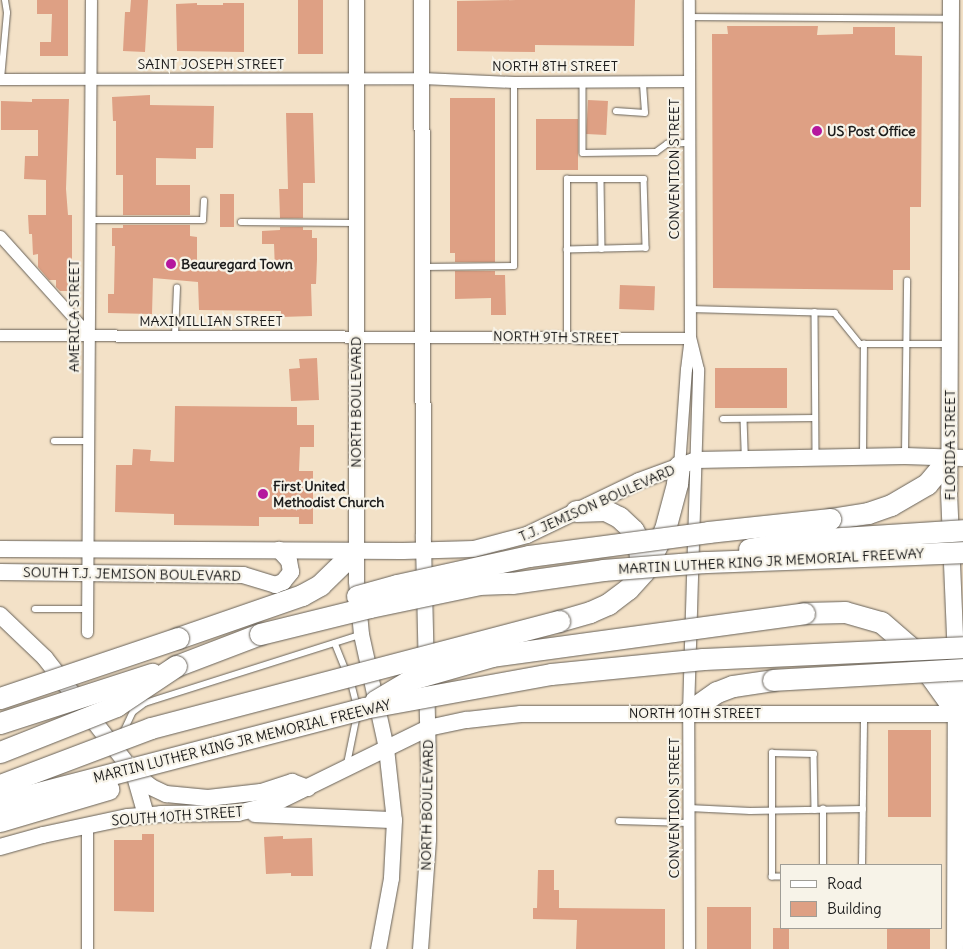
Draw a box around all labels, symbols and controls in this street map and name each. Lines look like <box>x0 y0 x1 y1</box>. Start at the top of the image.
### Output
street label: SAINT JOSEPH STREET <box>138 56 284 72</box>
street label: NORTH 8TH STREET <box>492 58 618 74</box>
street label: CONVENTION STREET <box>666 99 682 239</box>
place label: US Post Office <box>827 123 916 139</box>
marker: US Post Office <box>811 125 823 137</box>
place label: Beauregard Town <box>181 256 293 272</box>
marker: Beauregard Town <box>165 258 177 270</box>
street label: AMERICA STREET <box>66 260 82 372</box>
street label: MAXIMILLIAN STREET <box>139 313 283 329</box>
street label: NORTH 9TH STREET <box>493 328 619 346</box>
street label: NORTH BOULEVARD <box>348 336 364 468</box>
street label: FLORIDA STREET <box>942 390 958 500</box>
street label: T.J. JEMISON BOULEVARD <box>516 461 678 545</box>
place label: First United Methodist Church <box>273 478 384 511</box>
marker: First United Methodist Church <box>257 488 269 500</box>
street label: MARTIN LUTHER KING JR MEMORIAL FREEWAY <box>618 545 924 577</box>
street label: SOUTH T.J. JEMISON BOULEVARD <box>23 564 241 584</box>
street label: MARTIN LUTHER KING JR MEMORIAL FREEWAY <box>92 696 392 786</box>
street label: NORTH 10TH STREET <box>629 705 761 721</box>
street label: CONVENTION STREET <box>666 738 682 878</box>
street label: NORTH BOULEVARD <box>417 739 437 871</box>
street label: SOUTH 10TH STREET <box>111 803 243 829</box>
legend <box>780 864 943 929</box>
text: Road <box>827 874 862 893</box>
text: Building <box>827 899 882 918</box>

